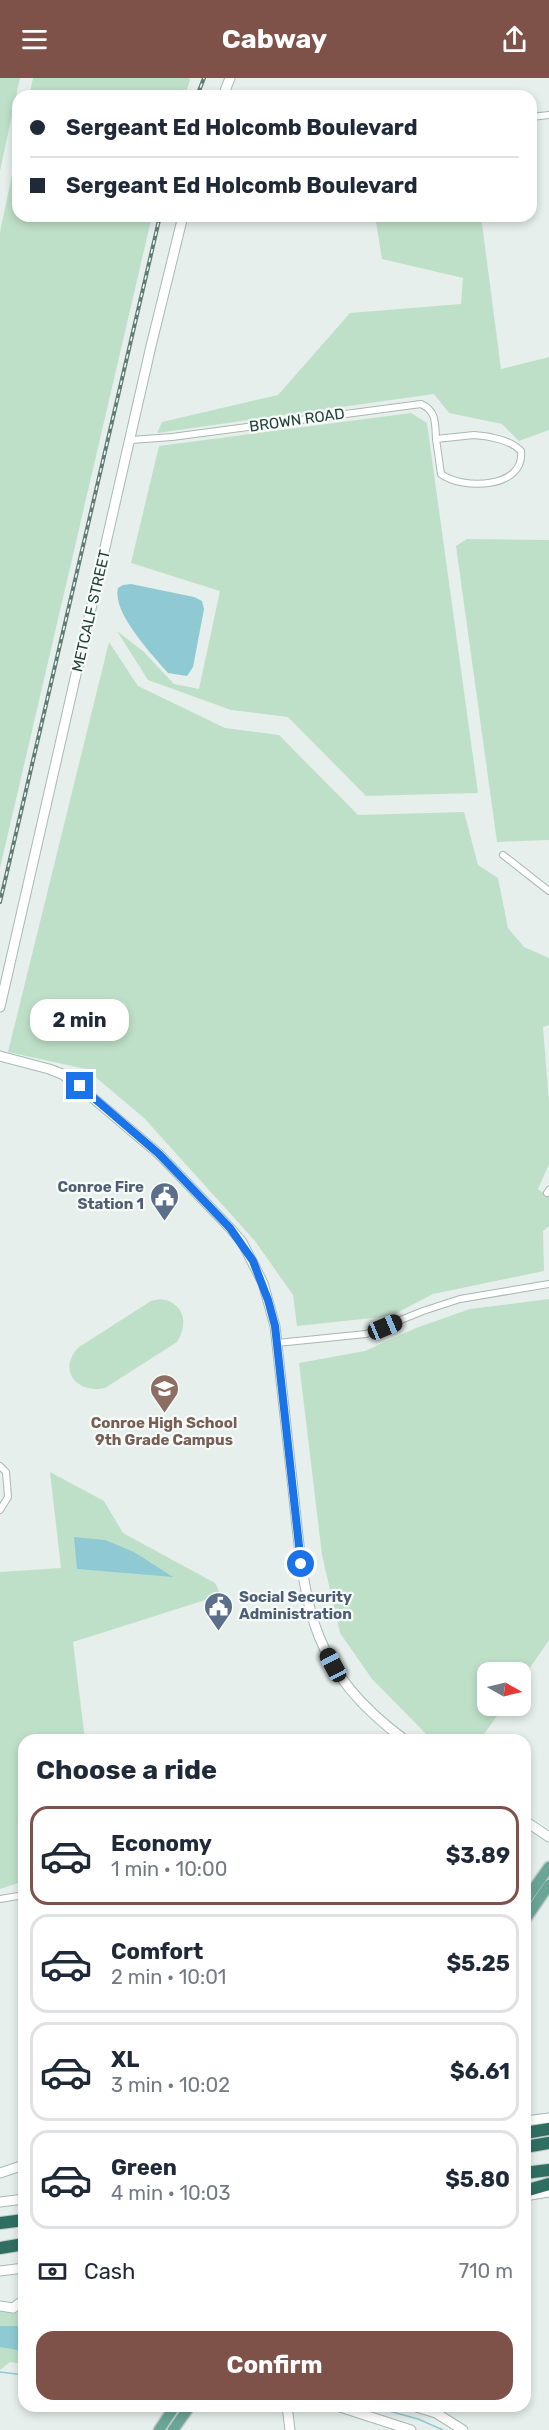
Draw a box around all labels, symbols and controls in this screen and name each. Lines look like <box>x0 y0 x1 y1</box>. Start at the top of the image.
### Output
icon: menu <box>18 23 51 56</box>
text: Cabway <box>222 23 327 55</box>
icon: share <box>498 23 531 56</box>
text: Sergeant Ed Holcomb Boulevard <box>66 114 418 141</box>
text: Sergeant Ed Holcomb Boulevard <box>66 172 418 199</box>
street label: BROWN ROAD <box>248 404 346 436</box>
street label: METCALF STREET <box>68 548 114 674</box>
callout: 2 min <box>31 999 130 1041</box>
text: 2 min <box>52 1008 107 1032</box>
route end <box>66 1072 93 1099</box>
place label: Conroe Fire Station 1 <box>57 1178 144 1213</box>
public building icon: Conroe Fire Station 1 <box>149 1180 181 1222</box>
car <box>365 1312 405 1342</box>
school or university icon: Conroe High School 9th Grade Campus <box>148 1372 180 1414</box>
place label: Conroe High School 9th Grade Campus <box>91 1414 237 1449</box>
route start <box>287 1550 314 1577</box>
place label: Social Security Administration <box>239 1588 352 1623</box>
public building icon: Social Security Administration <box>202 1590 234 1632</box>
car <box>317 1645 349 1685</box>
north arrow <box>477 1662 531 1716</box>
map controls <box>477 1662 531 1716</box>
text: Choose a ride <box>36 1754 217 1786</box>
icon: car <box>39 1829 93 1883</box>
text: Economy <box>111 1830 212 1857</box>
text: $3.89 <box>446 1842 510 1869</box>
text: 1 min · 10:00 <box>111 1857 227 1881</box>
icon: car <box>39 1937 93 1991</box>
text: Comfort <box>111 1938 203 1965</box>
text: $5.25 <box>446 1950 510 1977</box>
text: 2 min · 10:01 <box>111 1965 226 1989</box>
icon: car <box>39 2045 93 2099</box>
text: XL <box>111 2046 139 2073</box>
text: $6.61 <box>450 2058 510 2085</box>
text: 3 min · 10:02 <box>111 2073 230 2097</box>
icon: car <box>39 2153 93 2207</box>
text: Green <box>111 2154 177 2181</box>
text: $5.80 <box>445 2166 510 2193</box>
text: 4 min · 10:03 <box>111 2181 231 2205</box>
icon: cash <box>36 2255 69 2288</box>
text: Cash <box>84 2258 135 2285</box>
text: 710 m <box>459 2259 513 2283</box>
button: Confirm <box>36 2331 513 2400</box>

